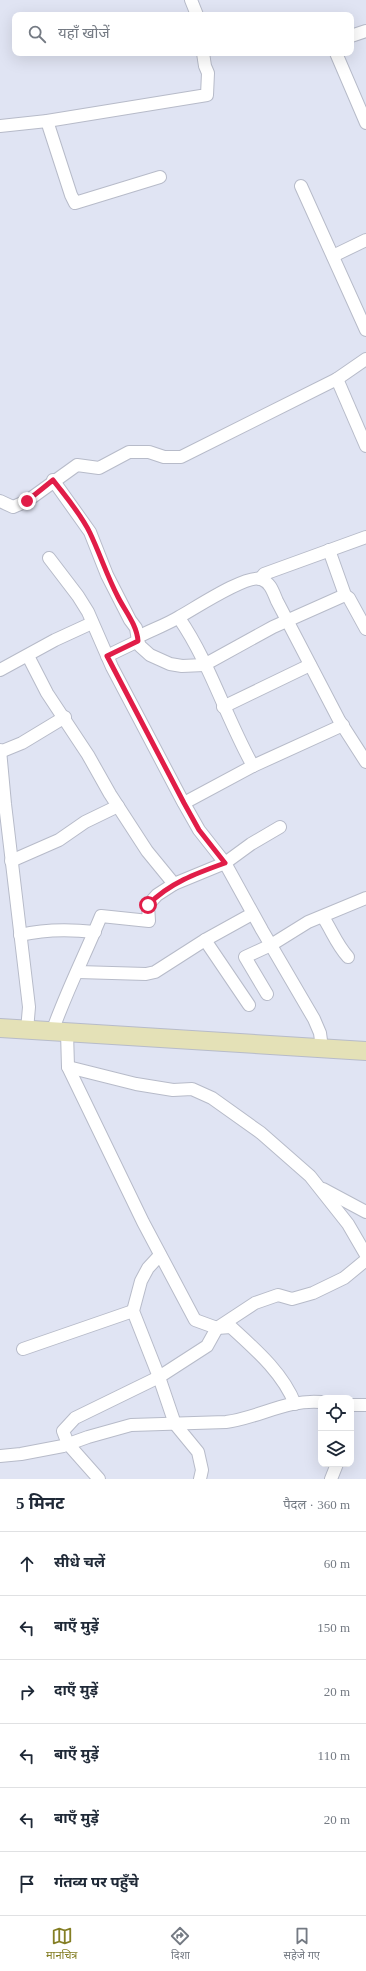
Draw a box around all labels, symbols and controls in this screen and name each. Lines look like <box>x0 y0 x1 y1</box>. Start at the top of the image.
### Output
search box <box>12 12 354 56</box>
icon: search <box>26 23 48 45</box>
text: यहाँ खोजें <box>58 25 110 41</box>
route end <box>18 492 36 510</box>
route start <box>139 896 157 914</box>
map controls <box>318 1395 354 1467</box>
button: locate <box>318 1395 354 1431</box>
button: layers <box>318 1431 354 1467</box>
text: 5 मिनट <box>16 1494 64 1513</box>
text: पैदल · 360 m <box>283 1497 350 1512</box>
icon: ahead <box>16 1553 38 1575</box>
text: सीधे चलें <box>54 1554 105 1570</box>
text: 60 m <box>324 1556 350 1571</box>
icon: left <box>16 1617 38 1639</box>
text: बाएँ मुड़ें <box>54 1618 99 1634</box>
text: 150 m <box>317 1620 350 1635</box>
icon: right <box>16 1681 38 1703</box>
text: दाएँ मुड़ें <box>54 1682 98 1698</box>
text: 20 m <box>324 1684 350 1699</box>
icon: left <box>16 1745 38 1767</box>
text: बाएँ मुड़ें <box>54 1746 99 1762</box>
text: 110 m <box>318 1748 350 1763</box>
icon: left <box>16 1809 38 1831</box>
text: बाएँ मुड़ें <box>54 1810 99 1826</box>
text: 20 m <box>324 1812 350 1827</box>
icon: arrive <box>16 1873 38 1895</box>
text: गंतव्य पर पहुँचे <box>54 1874 139 1890</box>
tab: मानचित्र <box>46 1925 77 1963</box>
tab: दिशा <box>169 1925 191 1963</box>
tab: सहेजे गए <box>283 1925 320 1963</box>

